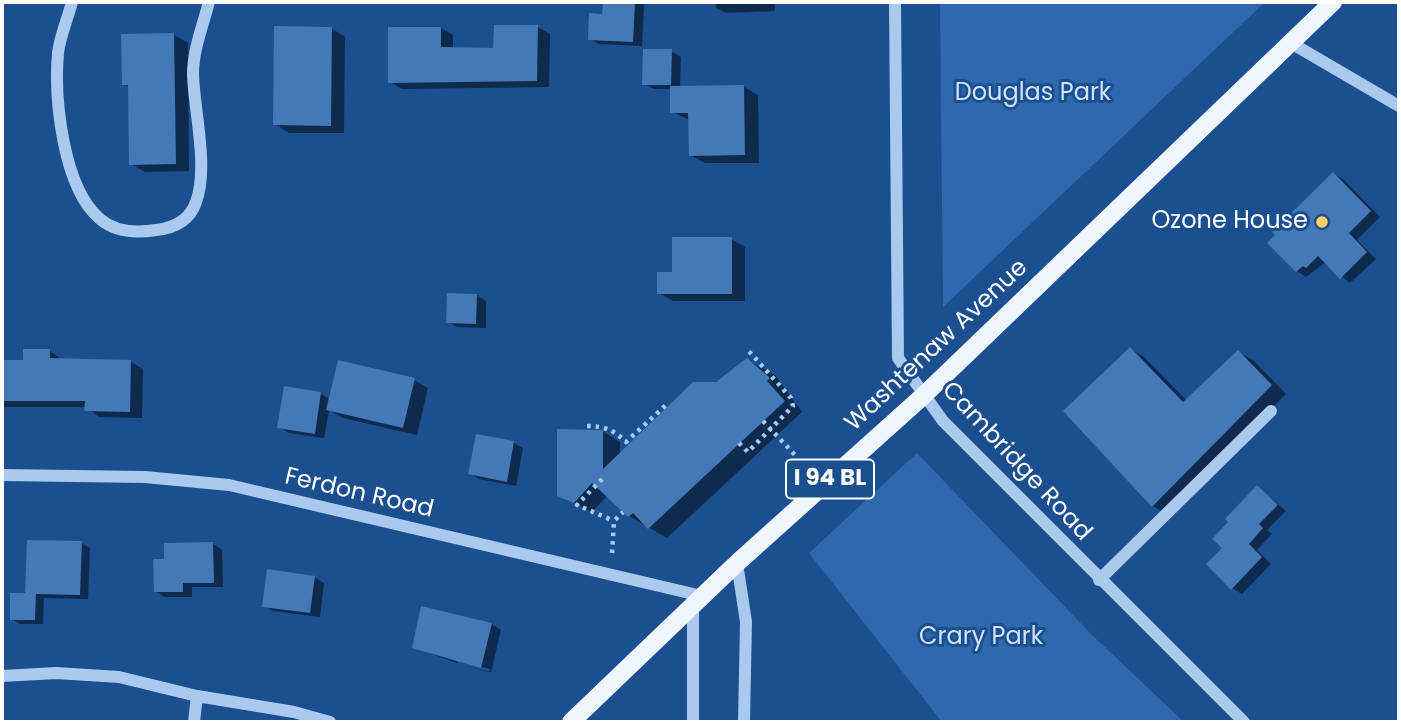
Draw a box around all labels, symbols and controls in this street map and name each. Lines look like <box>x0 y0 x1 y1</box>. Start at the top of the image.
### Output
park label: Douglas Park <box>955 80 1111 108</box>
place label: Ozone House <box>1151 208 1308 236</box>
marker: Ozone House <box>1314 214 1330 230</box>
street label: Washtenaw Avenue <box>840 254 1034 438</box>
street label: Cambridge Road <box>935 377 1097 547</box>
road number: I 94 BL <box>786 460 874 499</box>
street label: Ferdon Road <box>282 463 436 525</box>
park label: Crary Park <box>919 624 1043 652</box>

